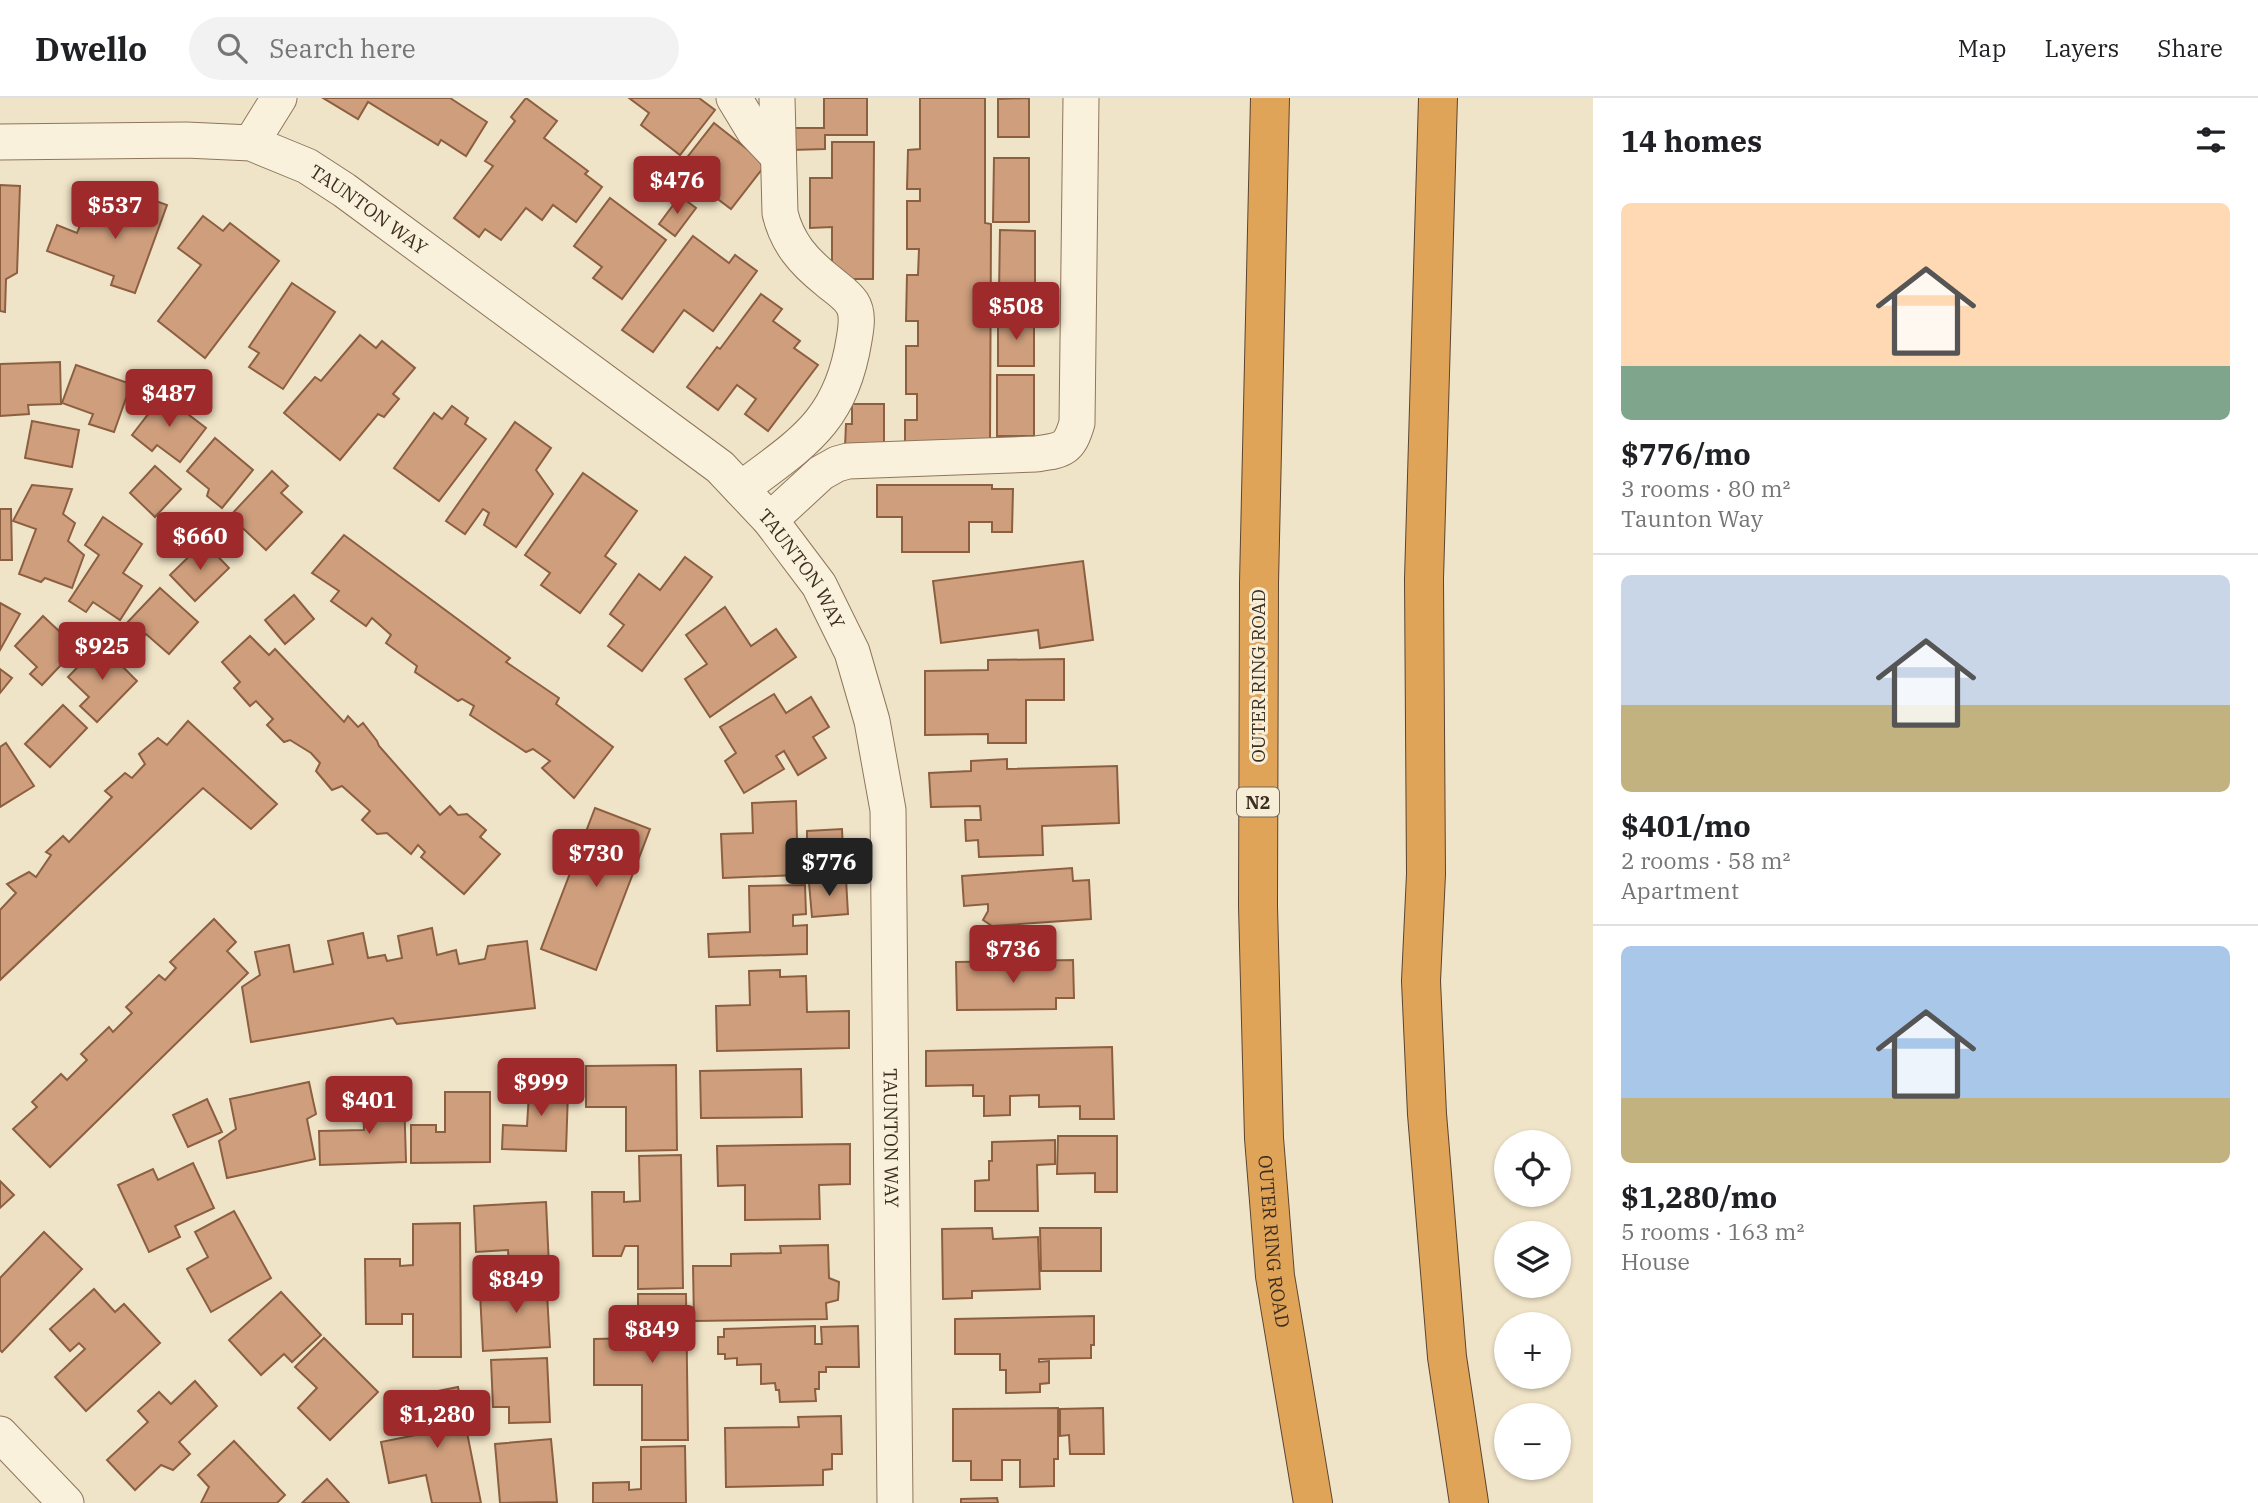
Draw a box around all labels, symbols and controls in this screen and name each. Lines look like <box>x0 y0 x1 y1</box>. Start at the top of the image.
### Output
search box <box>189 17 679 80</box>
text: Dwello <box>35 27 147 70</box>
icon: search <box>213 29 251 67</box>
text: Search here <box>269 31 416 65</box>
text: Map <box>1958 32 2006 64</box>
text: Layers <box>2044 32 2119 64</box>
text: Share <box>2157 32 2223 64</box>
text: 14 homes <box>1621 121 1762 160</box>
icon: filters <box>2192 121 2230 159</box>
pin: $476 <box>636 156 718 216</box>
street label: TAUNTON WAY <box>305 159 432 260</box>
text: $476 <box>649 164 705 194</box>
pin: $537 <box>74 181 156 241</box>
text: $537 <box>87 189 143 219</box>
icon: home <box>1863 248 1989 374</box>
pin: $508 <box>975 282 1057 342</box>
text: $508 <box>988 290 1044 320</box>
pin: $487 <box>128 370 210 429</box>
text: $487 <box>141 377 197 407</box>
text: $776/mo <box>1621 434 1751 473</box>
text: 3 rooms · 80 m² <box>1621 473 1791 503</box>
street label: TAUNTON WAY <box>753 503 850 632</box>
text: Taunton Way <box>1621 503 1763 533</box>
pin: $660 <box>159 512 241 572</box>
text: $660 <box>172 520 228 550</box>
street label: OUTER RING ROAD <box>1246 589 1270 763</box>
icon: home <box>1863 620 1989 746</box>
pin: $925 <box>61 622 143 682</box>
text: $925 <box>74 630 130 660</box>
road number: N2 <box>1237 788 1279 816</box>
text: $401/mo <box>1621 806 1751 845</box>
pin: $730 <box>555 830 637 889</box>
text: $730 <box>568 837 624 867</box>
pin: $776 <box>788 838 870 898</box>
text: 2 rooms · 58 m² <box>1621 845 1791 875</box>
text: $776 <box>801 846 857 876</box>
text: Apartment <box>1621 875 1739 905</box>
pin: $736 <box>972 926 1054 985</box>
text: $736 <box>985 933 1041 963</box>
icon: home <box>1863 991 1989 1117</box>
pin: $999 <box>500 1058 582 1118</box>
text: $999 <box>513 1066 569 1096</box>
street label: TAUNTON WAY <box>879 1068 904 1208</box>
pin: $401 <box>328 1076 410 1136</box>
text: $401 <box>341 1084 397 1114</box>
map controls <box>1494 1130 1571 1480</box>
button: locate <box>1494 1130 1571 1207</box>
street label: OUTER RING ROAD <box>1253 1154 1295 1330</box>
text: $1,280/mo <box>1621 1177 1777 1216</box>
text: 5 rooms · 163 m² <box>1621 1216 1804 1246</box>
button: layers <box>1494 1221 1571 1298</box>
text: House <box>1621 1246 1690 1276</box>
pin: $849 <box>475 1256 557 1315</box>
text: $849 <box>488 1263 544 1293</box>
pin: $849 <box>611 1306 693 1365</box>
button: + <box>1494 1312 1571 1389</box>
text: $849 <box>624 1313 680 1343</box>
pin: $1,280 <box>380 1390 494 1450</box>
text: $1,280 <box>399 1398 475 1428</box>
button: − <box>1494 1403 1571 1480</box>

